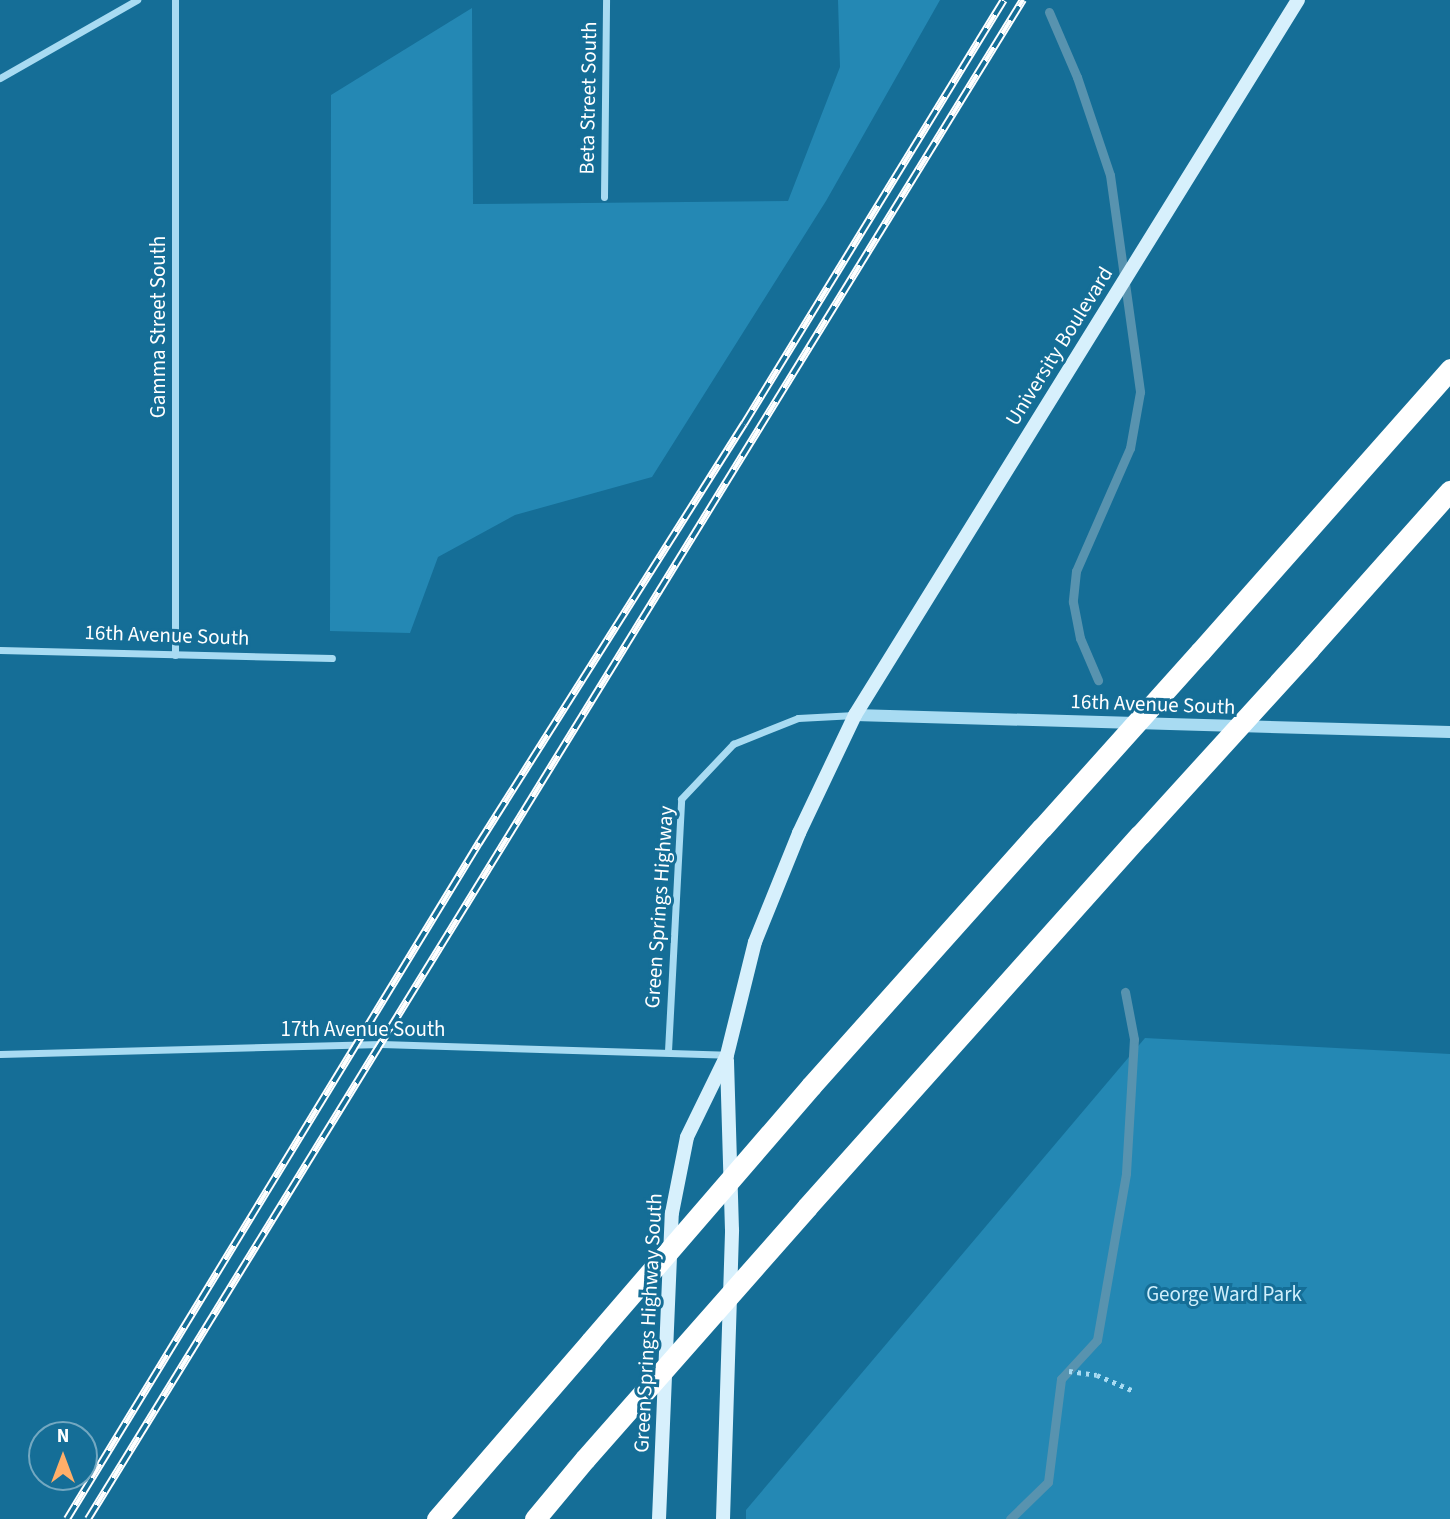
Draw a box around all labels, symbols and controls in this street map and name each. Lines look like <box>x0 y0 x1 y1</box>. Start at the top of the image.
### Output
street label: Beta Street South <box>574 21 602 175</box>
street label: Gamma Street South <box>145 236 171 418</box>
street label: University Boulevard <box>1000 262 1118 430</box>
street label: 16th Avenue South <box>84 620 250 650</box>
street label: 16th Avenue South <box>1070 689 1236 719</box>
street label: Green Springs Highway <box>639 805 679 1009</box>
street label: 17th Avenue South <box>280 1016 446 1042</box>
street label: Green Springs Highway South <box>629 1193 667 1453</box>
park label: George Ward Park <box>1146 1281 1302 1307</box>
north arrow <box>28 1421 98 1491</box>
text: N <box>57 1423 69 1450</box>

